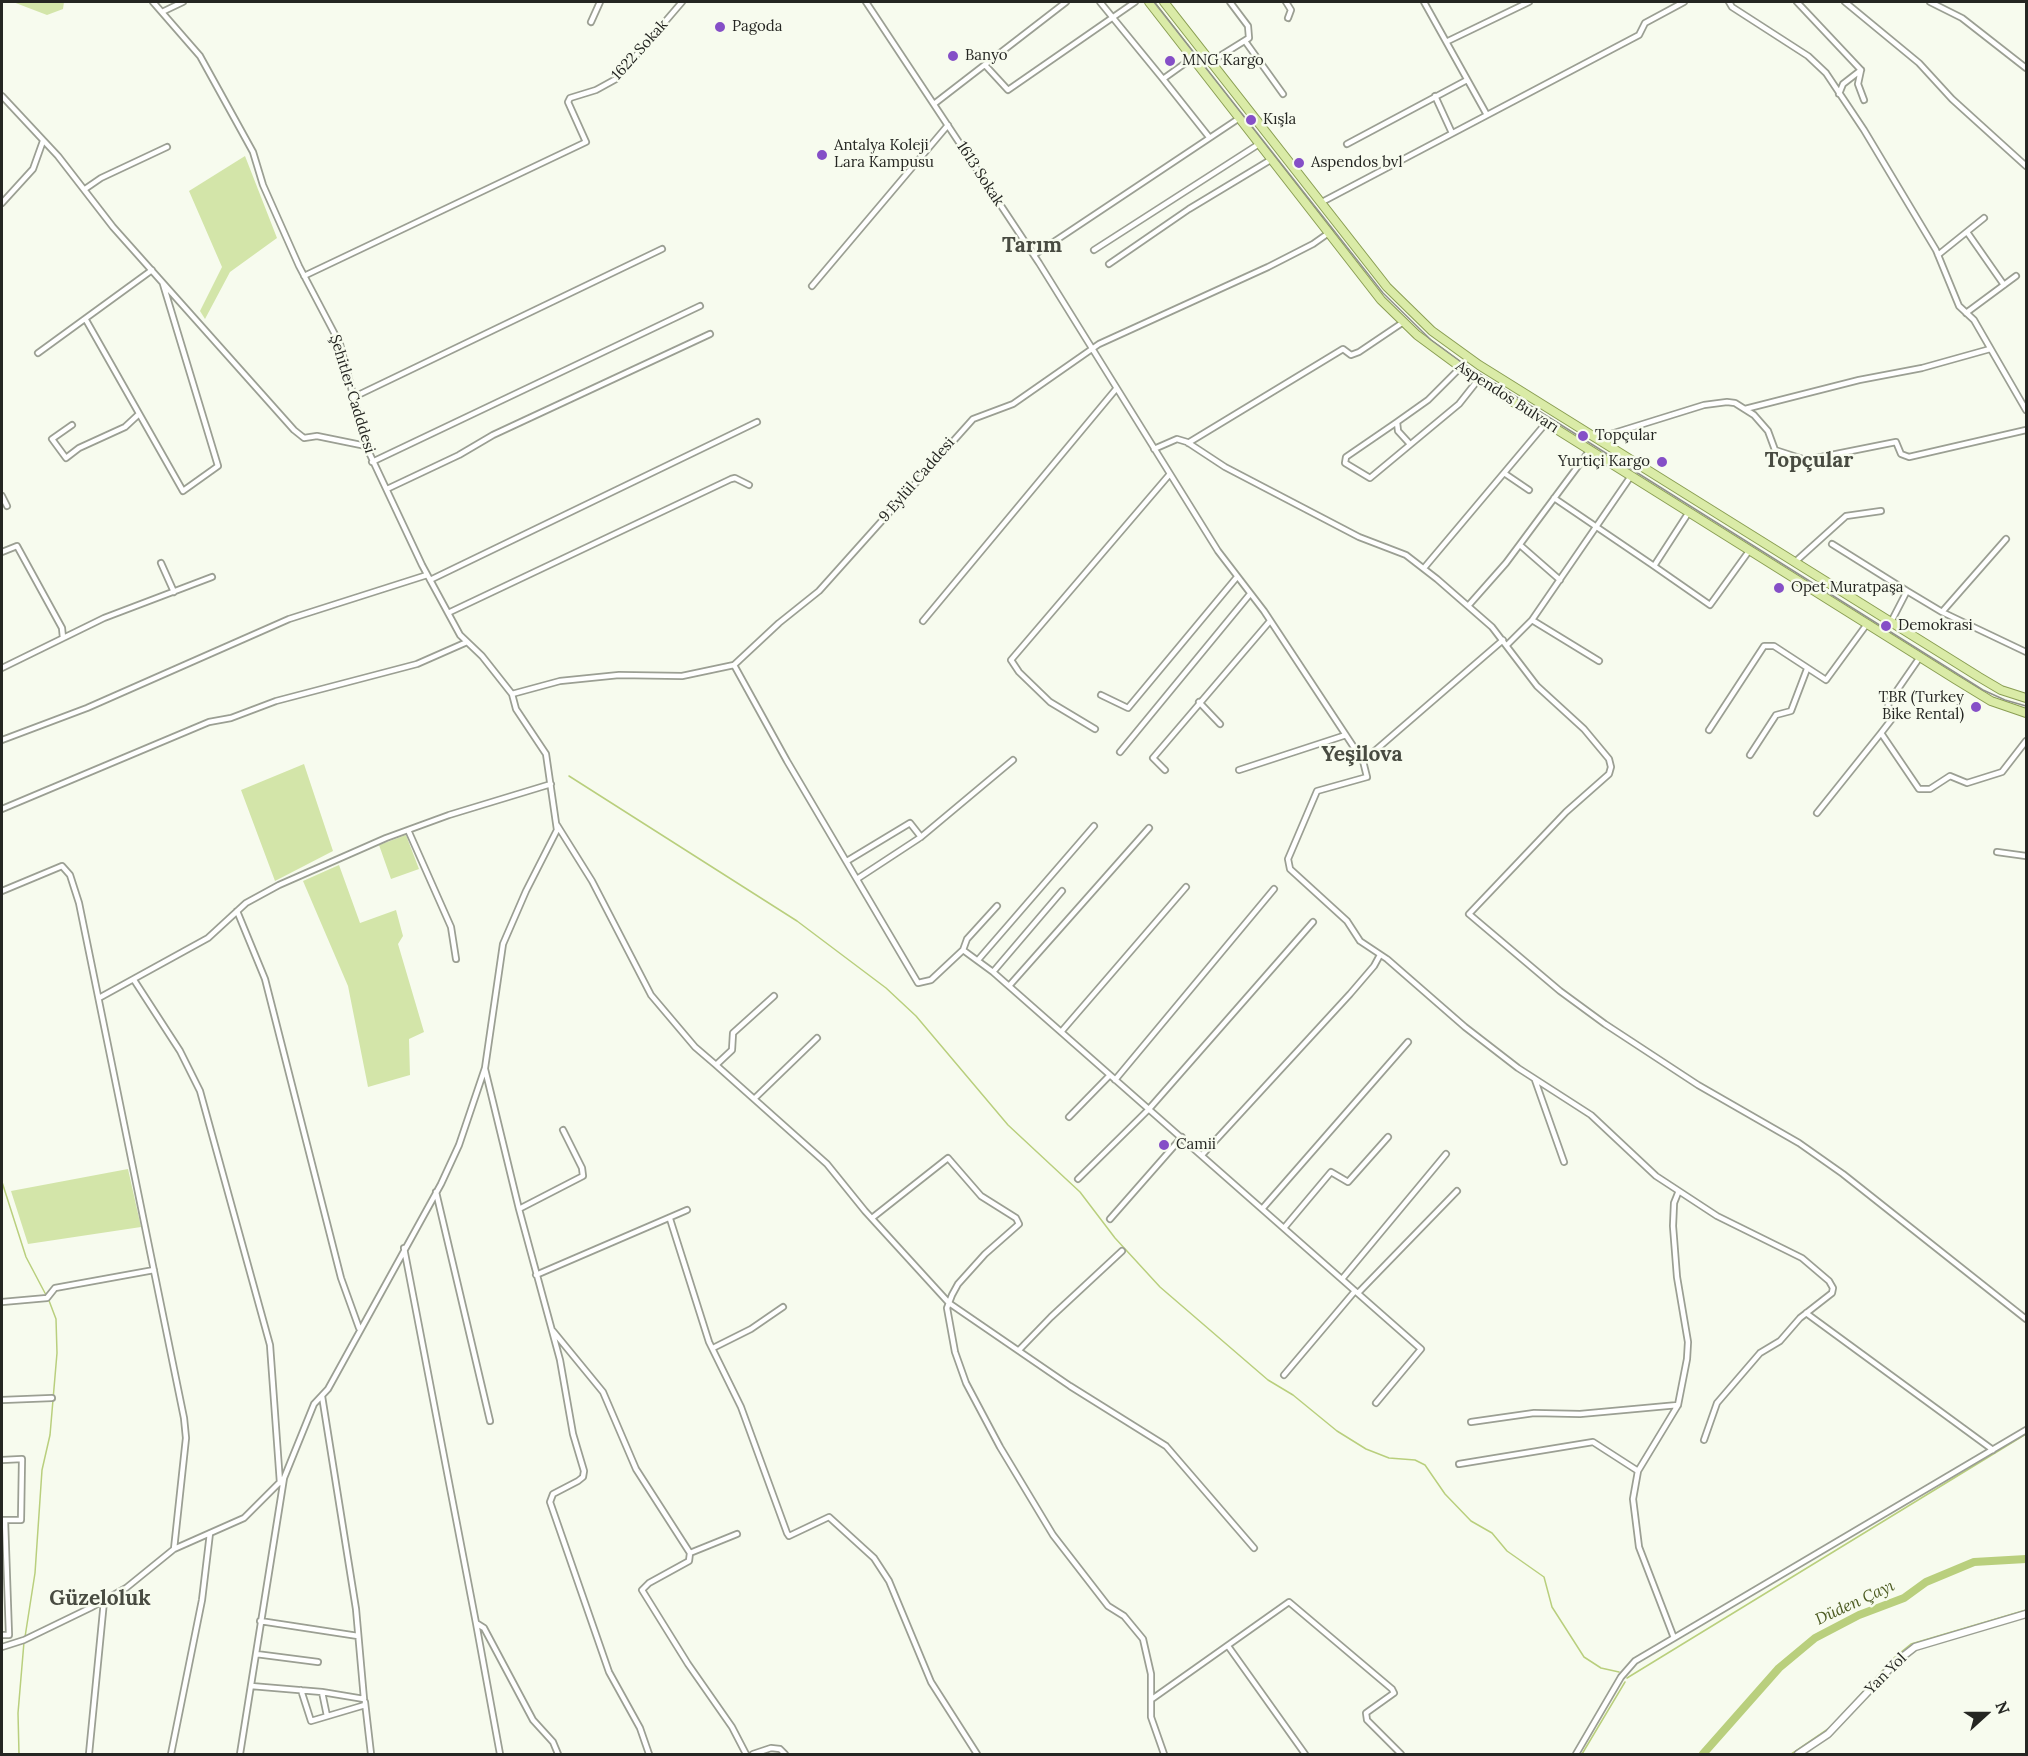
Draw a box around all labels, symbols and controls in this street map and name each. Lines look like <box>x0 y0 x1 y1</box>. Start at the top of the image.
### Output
street label: 1622 Sokak <box>608 16 672 84</box>
place label: Pagoda <box>732 18 782 36</box>
marker: Pagoda <box>713 20 727 34</box>
place label: Banyo <box>965 47 1008 65</box>
marker: Banyo <box>946 49 960 63</box>
place label: MNG Kargo <box>1182 52 1264 70</box>
marker: MNG Kargo <box>1163 54 1177 68</box>
place label: Kışla <box>1263 111 1296 129</box>
marker: Kışla <box>1244 113 1258 127</box>
place label: Antalya Koleji Lara Kampusu <box>834 137 934 172</box>
street label: 1613 Sokak <box>953 138 1007 210</box>
marker: Antalya Koleji Lara Kampusu <box>815 148 829 162</box>
place label: Aspendos bvl <box>1311 154 1402 172</box>
marker: Aspendos bvl <box>1292 156 1306 170</box>
district label: Tarım <box>1002 233 1062 259</box>
street label: Şehitler Cadddesi <box>325 333 379 455</box>
street label: Aspendos Bulvarı <box>1452 357 1562 437</box>
place label: Topçular <box>1595 427 1657 445</box>
marker: Topçular <box>1576 429 1590 443</box>
street label: 9 Eylül Caddesi <box>875 434 959 526</box>
district label: Topçular <box>1765 448 1853 474</box>
place label: Yurtiçi Kargo <box>1558 453 1650 471</box>
marker: Yurtiçi Kargo <box>1655 455 1669 469</box>
place label: Opet Muratpaşa <box>1791 579 1904 597</box>
marker: Opet Muratpaşa <box>1772 581 1786 595</box>
place label: Demokrasi <box>1898 617 1973 635</box>
marker: Demokrasi <box>1879 619 1893 633</box>
place label: TBR (Turkey Bike Rental) <box>1879 689 1964 724</box>
marker: TBR (Turkey Bike Rental) <box>1969 700 1983 714</box>
district label: Yeşilova <box>1321 742 1403 768</box>
place label: Camii <box>1176 1136 1216 1154</box>
marker: Camii <box>1157 1138 1171 1152</box>
water label: Düden Çayı <box>1812 1576 1898 1630</box>
district label: Güzeloluk <box>49 1586 151 1612</box>
street label: Yan Yol <box>1862 1650 1910 1698</box>
north arrow <box>1956 1684 2016 1744</box>
text: N <box>1991 1698 2014 1717</box>

